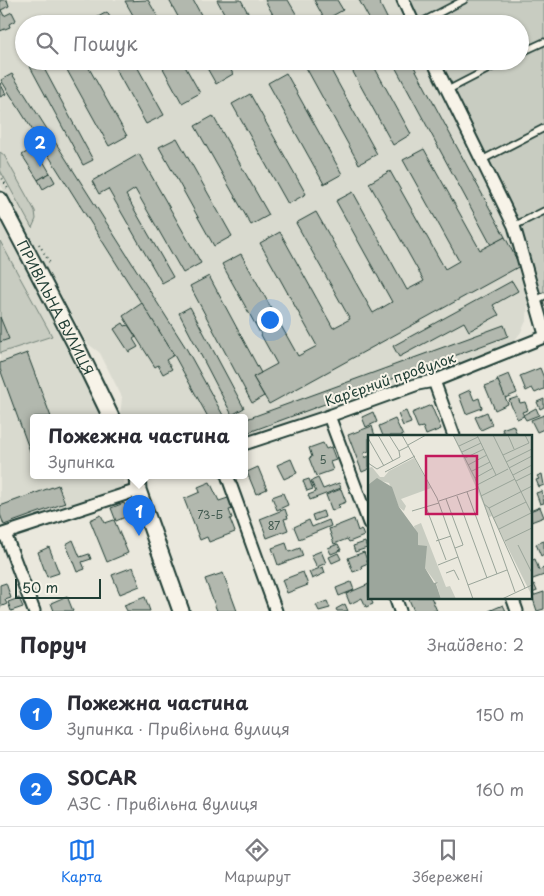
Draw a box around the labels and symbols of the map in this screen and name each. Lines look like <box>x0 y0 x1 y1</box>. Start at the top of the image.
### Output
pin: 2 <box>24 126 56 167</box>
street label: ПРИВІЛЬНА ВУЛИЦЯ <box>12 236 99 378</box>
your location <box>257 307 283 333</box>
street label: Карʼєрний провулок <box>322 347 459 411</box>
inset map <box>368 435 532 598</box>
house number: 5 <box>319 451 327 468</box>
pin: 1 <box>123 495 155 536</box>
house number: 73-Б <box>197 506 223 523</box>
house number: 87 <box>268 517 280 534</box>
scale bar <box>15 576 101 599</box>

